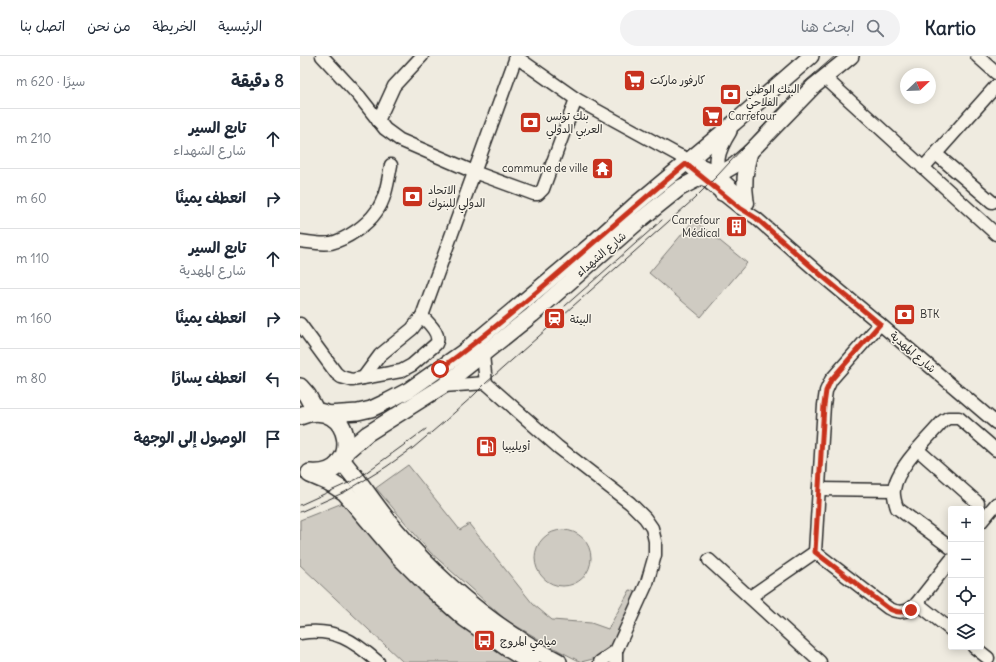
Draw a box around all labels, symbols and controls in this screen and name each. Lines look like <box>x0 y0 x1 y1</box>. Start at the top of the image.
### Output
search box <box>620 10 900 46</box>
text: Kartio <box>924 16 976 40</box>
text: اتصل بنا <box>20 17 65 35</box>
text: من نحن <box>87 17 131 35</box>
text: الخريطة <box>153 17 196 35</box>
text: الرئيسية <box>218 17 262 35</box>
text: ابحث هنا <box>801 17 854 36</box>
icon: search <box>864 17 886 39</box>
supermarket icon: كارفور ماركت <box>621 67 647 93</box>
north arrow <box>900 68 936 104</box>
text: 8 دقيقة <box>231 70 284 92</box>
text: سيرًا · 620 m <box>16 73 85 90</box>
place label: كارفور ماركت <box>650 73 706 88</box>
bank icon: البنك الوطني الفلاحي <box>718 82 744 108</box>
place label: البنك الوطني الفلاحي <box>746 82 800 113</box>
supermarket icon: Carrefour <box>699 103 725 129</box>
bank icon: بنك تونس العربي الدولي <box>518 109 544 135</box>
place label: بنك تونس العربي الدولي <box>546 109 603 140</box>
place label: Carrefour <box>728 109 777 123</box>
text: تابع السير <box>189 118 246 137</box>
icon: ahead <box>262 128 284 150</box>
text: 210 m <box>16 130 51 147</box>
text: شارع الشهداء <box>173 142 246 159</box>
temple icon: commune de ville <box>590 155 616 181</box>
place label: commune de ville <box>502 161 588 175</box>
bank icon: الاتحاد الدولي للبنوك <box>400 183 426 209</box>
place label: الاتحاد الدولي للبنوك <box>428 183 485 214</box>
text: انعطف يمينًا <box>175 188 246 207</box>
icon: right <box>262 188 284 210</box>
text: 60 m <box>16 190 47 207</box>
place label: Carrefour Médical <box>671 213 720 240</box>
building icon: Carrefour Médical <box>723 213 749 239</box>
street label: شارع الشهداء <box>573 228 630 281</box>
text: تابع السير <box>189 238 246 257</box>
icon: ahead <box>262 248 284 270</box>
text: 110 m <box>16 250 49 267</box>
text: شارع المهدية <box>180 262 246 279</box>
bank icon: BTK <box>891 301 917 327</box>
station icon: البيئة <box>541 306 567 332</box>
place label: BTK <box>920 307 940 321</box>
text: انعطف يمينًا <box>175 308 246 327</box>
icon: right <box>262 308 284 330</box>
text: 160 m <box>16 310 52 327</box>
place label: البيئة <box>570 312 592 327</box>
street label: شارع المهدية <box>886 328 939 377</box>
route start <box>431 360 449 378</box>
text: انعطف يسارًا <box>172 368 246 387</box>
icon: left <box>262 368 284 390</box>
text: 80 m <box>16 370 47 387</box>
text: الوصول إلى الوجهة <box>133 428 246 447</box>
icon: arrive <box>262 428 284 450</box>
fuel station icon: أويليبيا <box>474 433 500 459</box>
place label: أويليبيا <box>502 439 530 454</box>
map controls <box>948 506 984 650</box>
button: + <box>948 506 984 542</box>
button: − <box>948 542 984 578</box>
button: locate <box>948 578 984 614</box>
route end <box>902 601 920 619</box>
button: layers <box>948 614 984 650</box>
bus stop icon: ميامي المروج <box>471 628 497 654</box>
place label: ميامي المروج <box>500 634 557 652</box>

